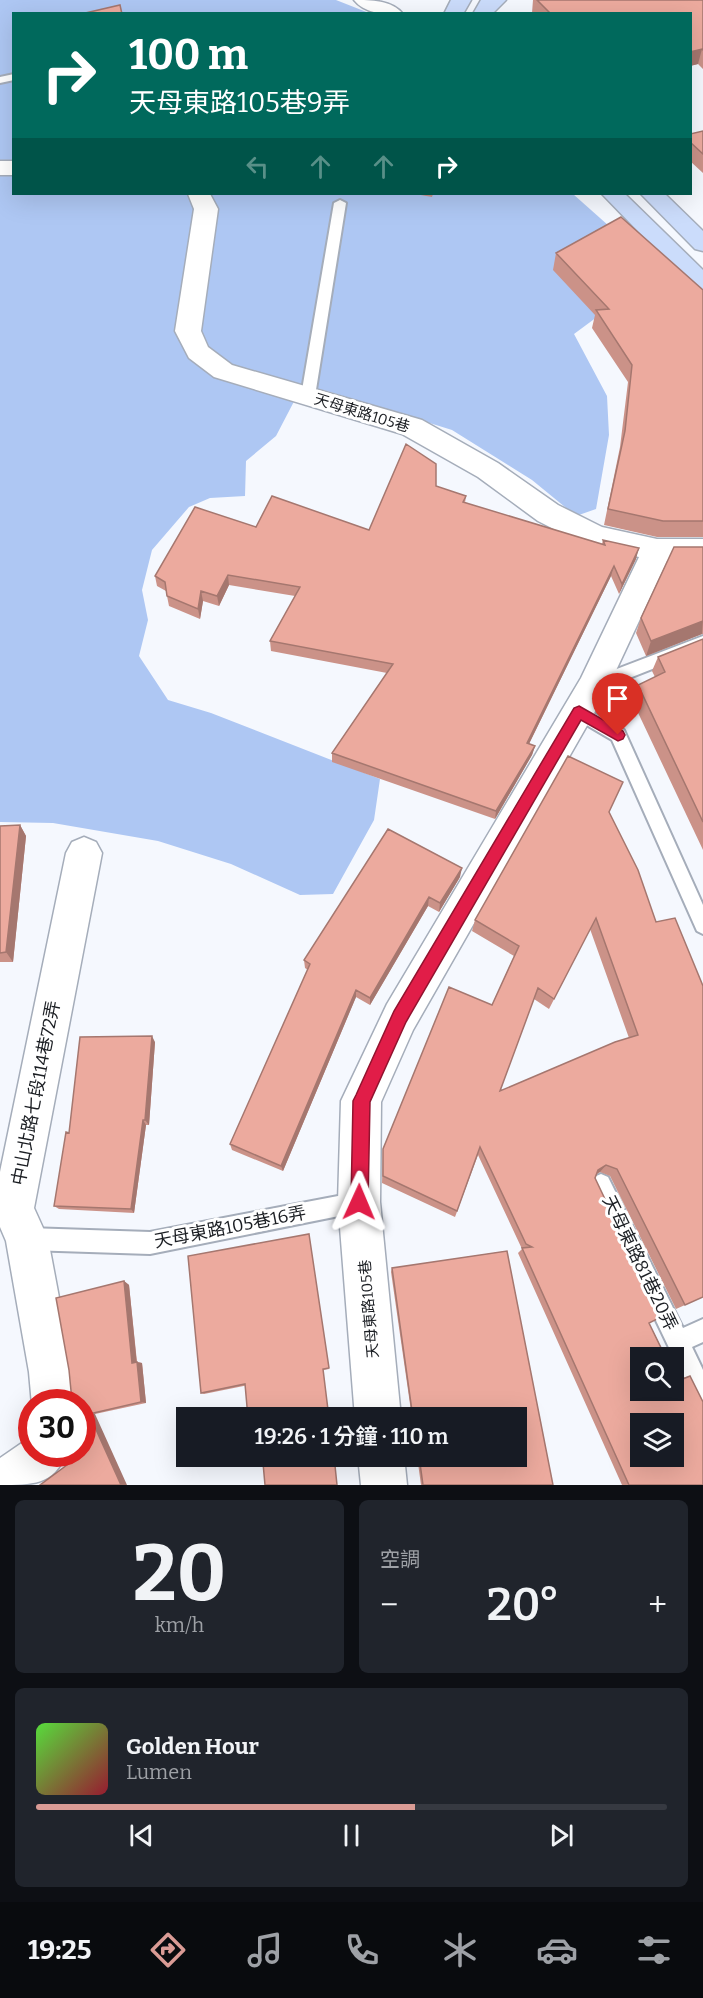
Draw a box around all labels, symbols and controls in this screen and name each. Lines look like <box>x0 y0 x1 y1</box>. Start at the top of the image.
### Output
text: 100 m <box>129 30 248 80</box>
icon: right <box>30 36 108 114</box>
text: 天母東路105巷9弄 <box>129 87 350 119</box>
icon: left <box>241 150 274 183</box>
icon: ahead <box>304 150 337 183</box>
icon: ahead <box>367 150 400 183</box>
icon: right <box>430 150 463 183</box>
street label: 天母東路105巷 <box>312 390 412 436</box>
pin <box>592 673 643 735</box>
icon: arrive <box>601 682 634 715</box>
street label: 中山北路七段114巷72弄 <box>7 999 65 1187</box>
position arrow <box>327 1170 391 1234</box>
street label: 天母東路81巷20弄 <box>598 1192 682 1334</box>
street label: 天母東路105巷16弄 <box>152 1201 308 1253</box>
street label: 天母東路105巷 <box>356 1259 382 1359</box>
map controls <box>630 1347 684 1467</box>
button: search <box>630 1347 684 1401</box>
speed limit sign: 30 <box>18 1389 96 1467</box>
button: layers <box>630 1413 684 1467</box>
text: 19:26 · 1 分鐘 · 110 m <box>254 1423 449 1450</box>
text: 20 <box>133 1527 226 1621</box>
text: 空調 <box>380 1547 420 1571</box>
text: 20° <box>487 1578 560 1632</box>
text: − <box>380 1585 398 1625</box>
text: + <box>648 1585 667 1625</box>
text: km/h <box>155 1613 204 1637</box>
text: Golden Hour <box>126 1733 259 1760</box>
text: Lumen <box>126 1760 192 1784</box>
icon: previous <box>125 1819 158 1852</box>
icon: pause <box>335 1819 368 1852</box>
icon: next <box>545 1819 578 1852</box>
icon: directions <box>147 1929 189 1971</box>
icon: music <box>244 1929 286 1971</box>
icon: phone <box>341 1929 383 1971</box>
icon: climate <box>439 1929 481 1971</box>
icon: car <box>536 1929 578 1971</box>
icon: filters <box>633 1929 675 1971</box>
text: 19:25 <box>28 1934 92 1966</box>

